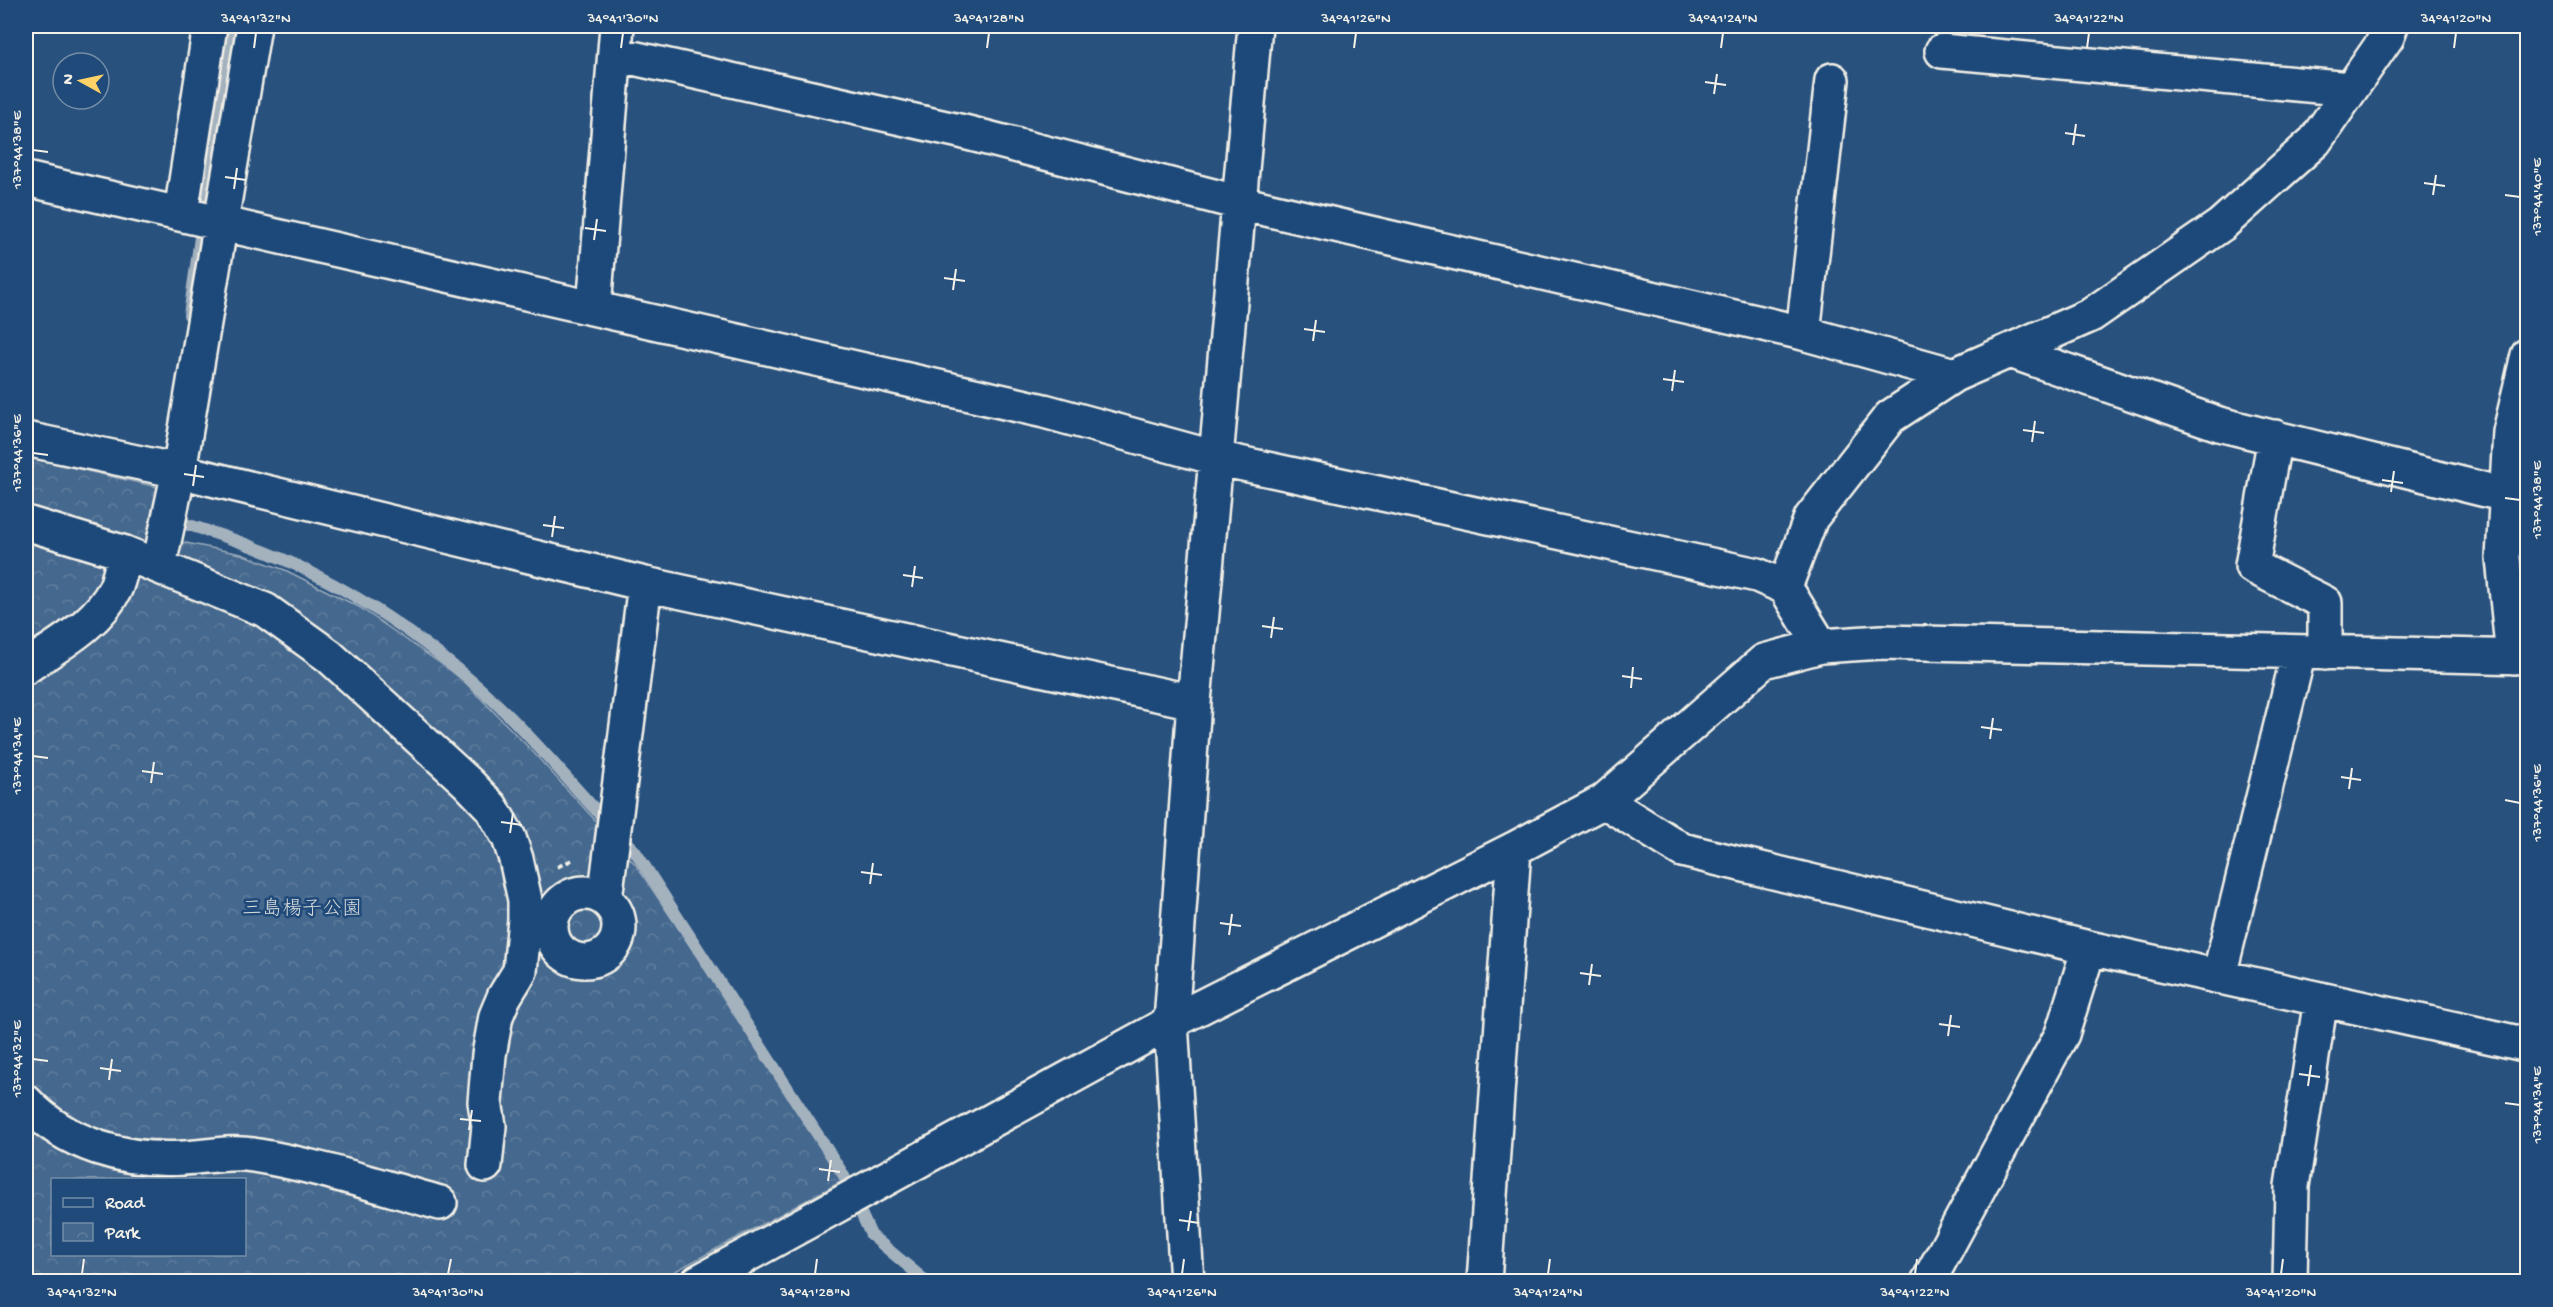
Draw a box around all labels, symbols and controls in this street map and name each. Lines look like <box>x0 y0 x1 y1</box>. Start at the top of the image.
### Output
text: 34°41'32"N <box>220 10 291 28</box>
text: 34°41'30"N <box>587 10 659 28</box>
text: 34°41'28"N <box>953 10 1024 28</box>
text: 34°41'26"N <box>1320 10 1391 28</box>
text: 34°41'24"N <box>1687 10 1758 28</box>
text: 34°41'22"N <box>2053 10 2124 28</box>
text: 34°41'20"N <box>2420 10 2491 28</box>
north arrow <box>51 51 111 111</box>
text: N <box>59 72 80 86</box>
text: 137°44'38"E <box>9 110 27 190</box>
text: 137°44'40"E <box>2529 158 2547 237</box>
text: 137°44'36"E <box>9 414 27 493</box>
text: 137°44'38"E <box>2529 460 2547 540</box>
text: 137°44'34"E <box>9 717 27 795</box>
text: 137°44'36"E <box>2529 764 2547 843</box>
park label: 三島楊子公園 <box>242 897 362 922</box>
text: 137°44'32"E <box>9 1020 27 1099</box>
text: 137°44'34"E <box>2529 1066 2547 1144</box>
legend <box>51 1178 246 1256</box>
text: Road <box>105 1194 146 1215</box>
text: Park <box>104 1224 141 1245</box>
text: 34°41'32"N <box>46 1284 117 1302</box>
text: 34°41'30"N <box>412 1284 484 1302</box>
text: 34°41'28"N <box>779 1284 850 1302</box>
text: 34°41'26"N <box>1146 1284 1217 1302</box>
text: 34°41'24"N <box>1512 1284 1583 1302</box>
text: 34°41'22"N <box>1879 1284 1950 1302</box>
text: 34°41'20"N <box>2245 1284 2316 1302</box>

